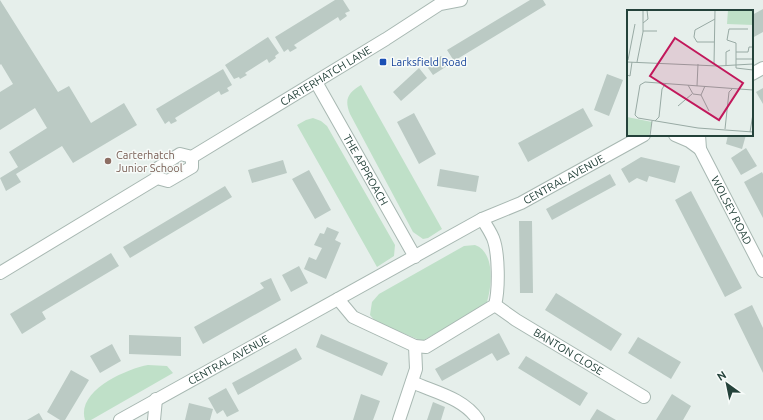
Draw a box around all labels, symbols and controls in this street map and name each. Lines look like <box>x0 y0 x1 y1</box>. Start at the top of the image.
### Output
inset map <box>627 10 753 136</box>
street label: CARTERHATCH LANE <box>278 43 373 108</box>
place label: Larksfield Road <box>391 56 467 68</box>
marker: Larksfield Road <box>378 57 388 67</box>
street label: THE APPROACH <box>341 132 391 207</box>
place label: Carterhatch Junior School <box>116 149 183 174</box>
street label: CENTRAL AVENUE <box>521 152 606 207</box>
marker: Carterhatch Junior School <box>103 156 113 166</box>
street label: WOLSEY ROAD <box>709 174 754 247</box>
street label: BANTON CLOSE <box>531 326 606 377</box>
street label: CENTRAL AVENUE <box>186 333 271 387</box>
north arrow <box>707 364 747 404</box>
text: N <box>715 368 728 383</box>

